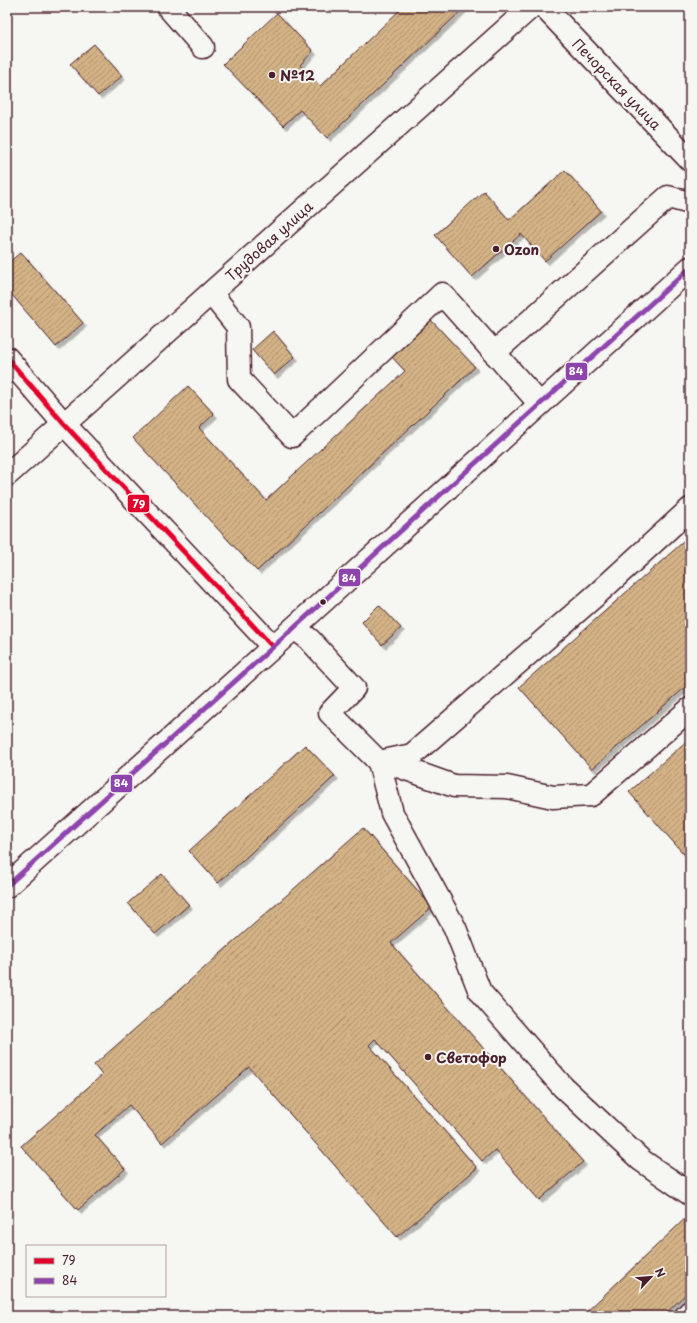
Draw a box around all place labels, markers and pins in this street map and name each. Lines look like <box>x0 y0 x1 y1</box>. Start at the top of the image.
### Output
place label: №12 <box>280 65 315 86</box>
marker: №12 <box>267 70 277 80</box>
place label: Ozon <box>504 239 539 260</box>
marker: Ozon <box>491 244 501 254</box>
unlabelled marker <box>318 597 328 607</box>
place label: Светофор <box>436 1047 507 1068</box>
marker: Светофор <box>423 1052 433 1062</box>

